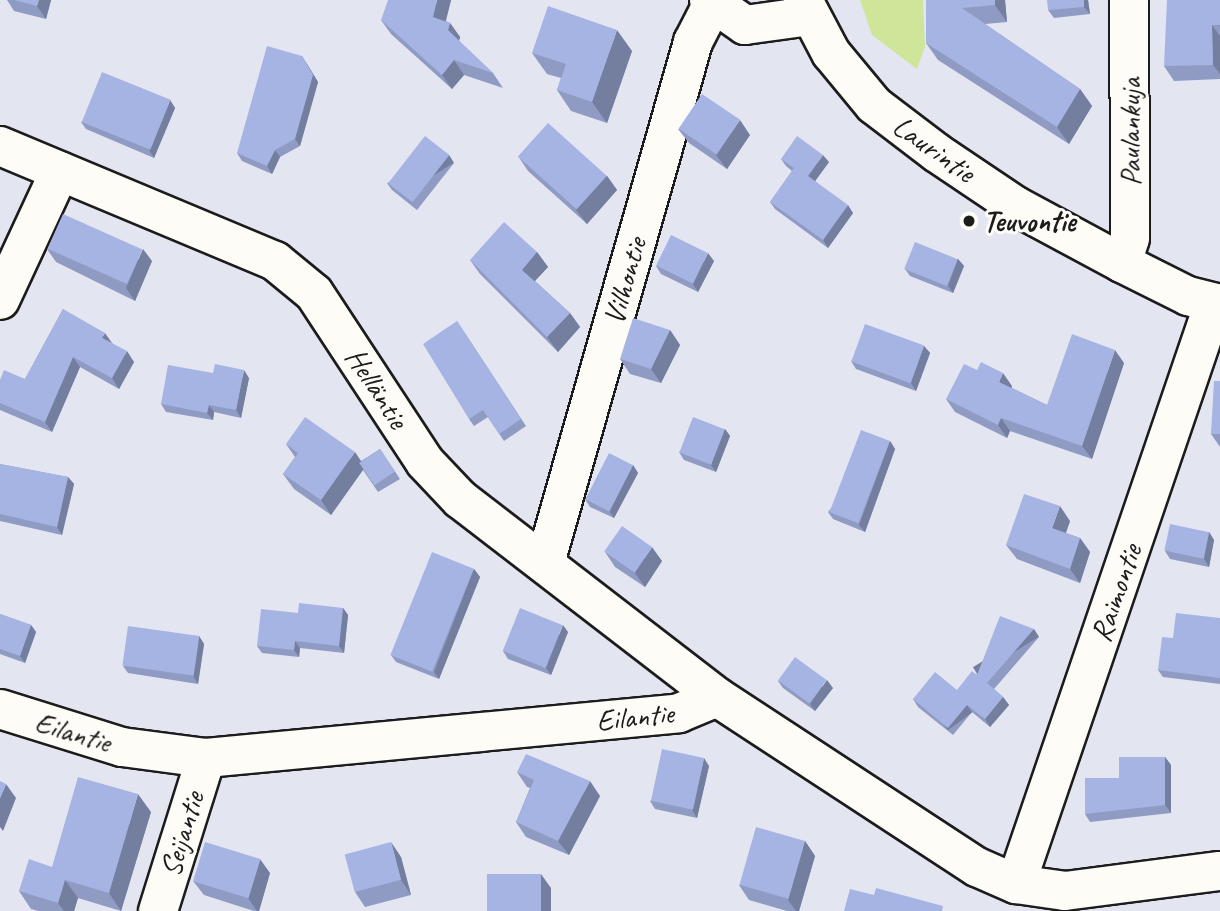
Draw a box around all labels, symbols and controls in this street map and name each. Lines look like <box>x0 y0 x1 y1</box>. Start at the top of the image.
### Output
street label: Paulankuja <box>1112 78 1148 186</box>
street label: Laurintie <box>886 108 982 190</box>
place label: Teuvontie <box>983 203 1076 239</box>
marker: Teuvontie <box>961 213 977 229</box>
street label: Vilhontie <box>596 234 654 328</box>
street label: Helläntie <box>338 341 416 435</box>
street label: Raimontie <box>1083 540 1149 646</box>
street label: Eilantie <box>595 695 675 739</box>
street label: Eilantie <box>31 704 115 760</box>
street label: Seijantie <box>152 787 212 881</box>

